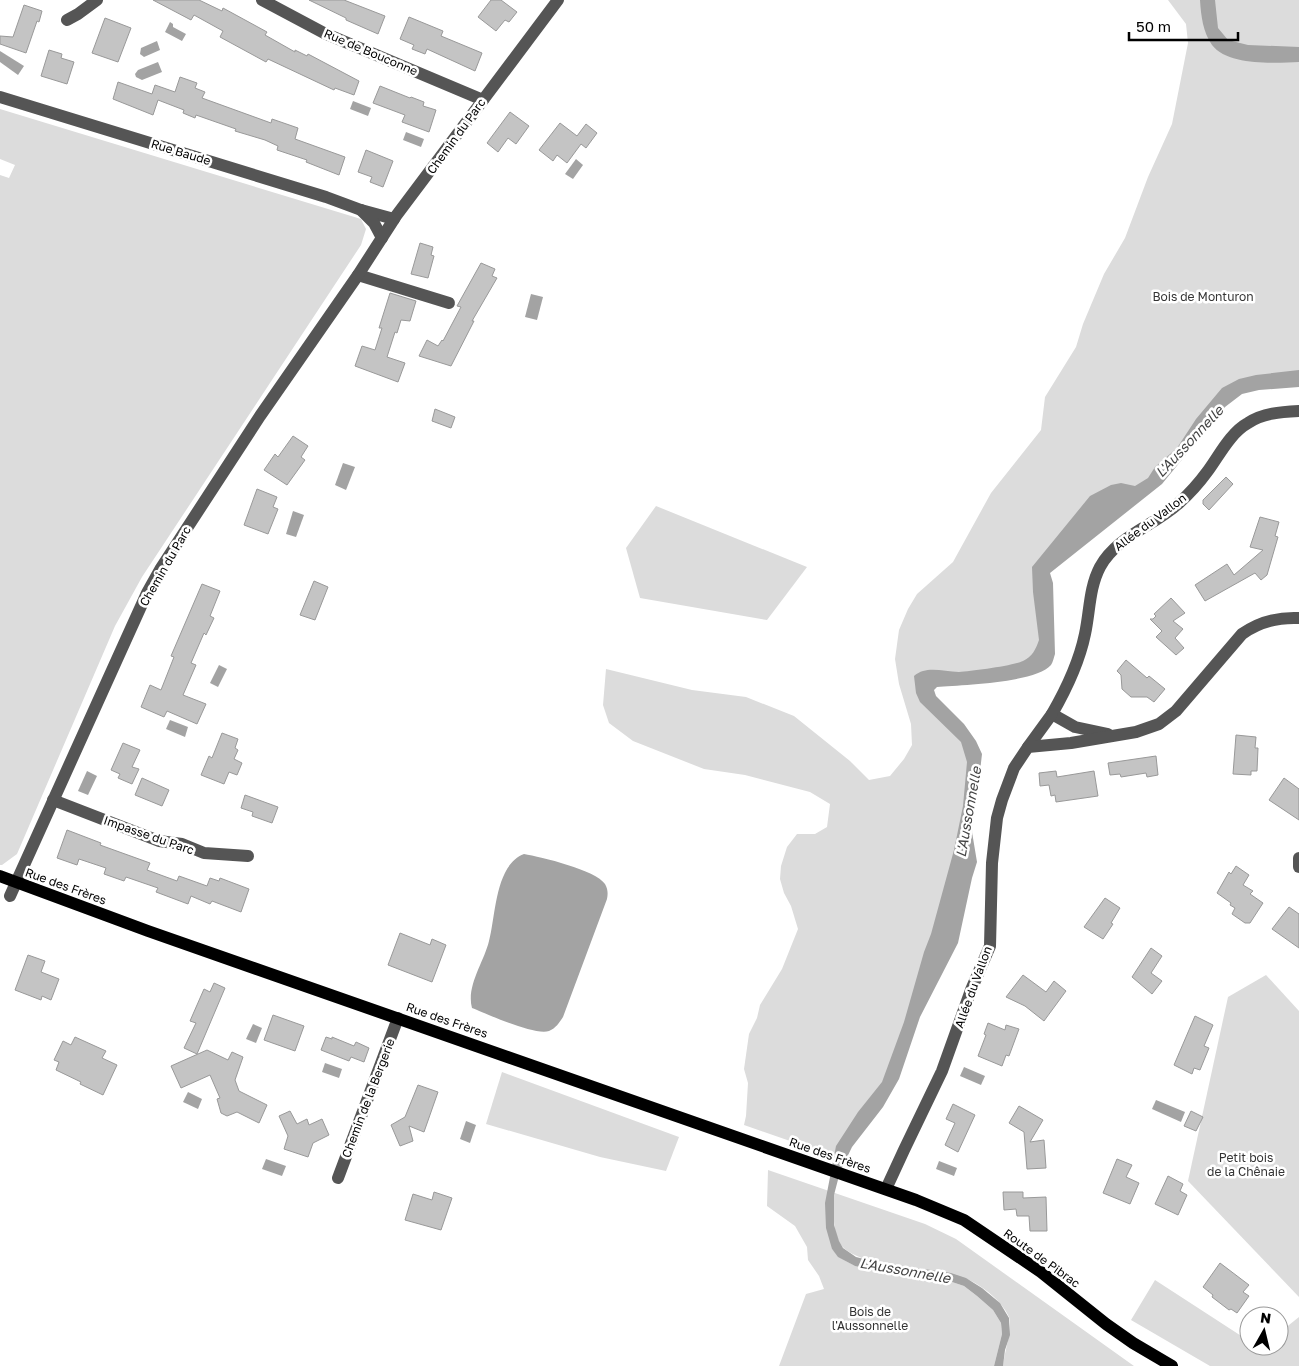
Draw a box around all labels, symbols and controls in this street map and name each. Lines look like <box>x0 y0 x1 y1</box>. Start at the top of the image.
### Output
scale bar <box>1129 10 1238 42</box>
text: 50 m <box>1136 17 1171 35</box>
street label: Rue de Bouconne <box>322 25 420 79</box>
street label: Chemin du Parc <box>423 95 489 177</box>
street label: Rue Baude <box>149 136 213 168</box>
park label: Bois de Monturon <box>1152 289 1254 304</box>
water label: L'Aussonnelle <box>1152 401 1227 480</box>
street label: Allée du Vallon <box>1111 490 1189 554</box>
street label: Chemin du Parc <box>136 523 194 609</box>
water label: L'Aussonnelle <box>952 765 984 859</box>
street label: Impasse du Parc <box>102 813 197 858</box>
street label: Rue des Frères <box>23 864 109 908</box>
street label: Allée du Vallon <box>951 944 995 1030</box>
street label: Rue des Frères <box>404 999 490 1041</box>
street label: Chemin de la Bergerie <box>338 1036 398 1160</box>
street label: Rue des Frères <box>787 1134 873 1176</box>
park label: Petit bois de la Chênaie <box>1207 1150 1285 1179</box>
street label: Route de Pibrac <box>1001 1225 1084 1291</box>
water label: L'Aussonnelle <box>858 1254 952 1286</box>
park label: Bois de l'Aussonnelle <box>832 1304 908 1333</box>
north arrow <box>1239 1306 1289 1356</box>
text: N <box>1259 1308 1272 1327</box>

